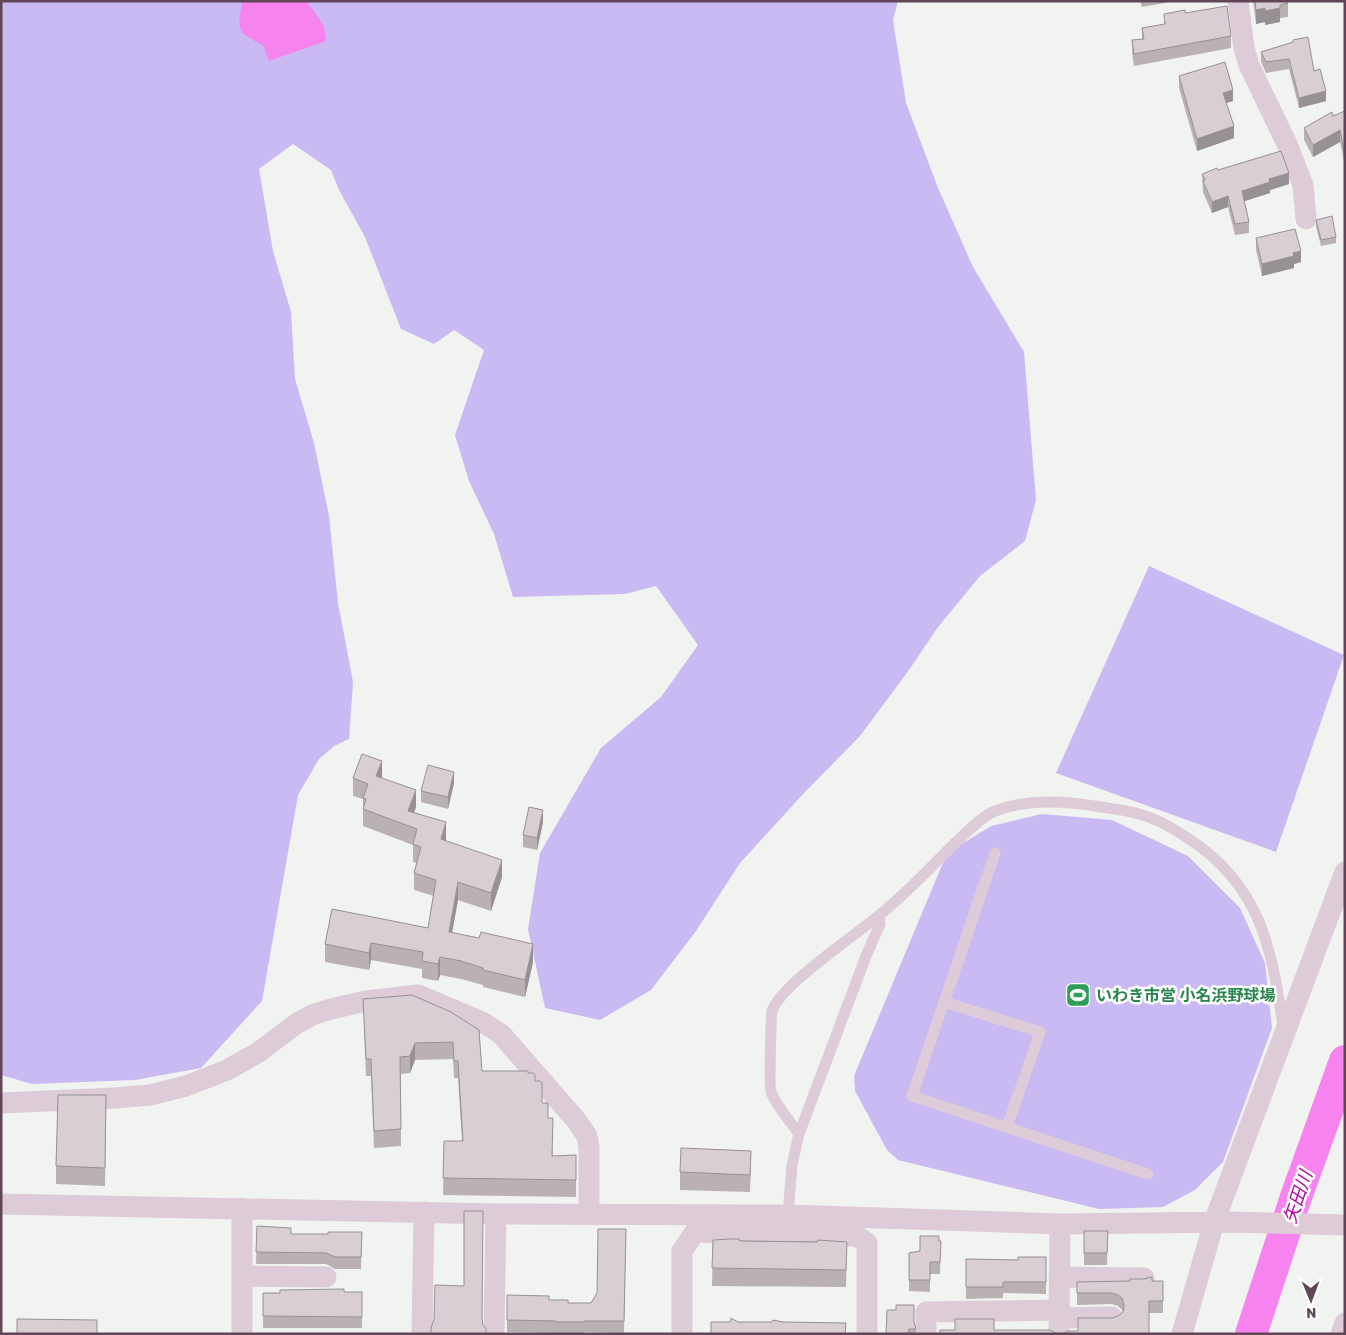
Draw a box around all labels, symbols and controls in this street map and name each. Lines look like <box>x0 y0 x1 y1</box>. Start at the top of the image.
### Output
sports icon: いわき市営 小名浜野球場 <box>1065 982 1091 1008</box>
place label: いわき市営 小名浜野球場 <box>1096 986 1275 1005</box>
water label: 矢田川 <box>1279 1166 1318 1226</box>
north arrow <box>1286 1275 1336 1325</box>
text: N <box>1306 1304 1316 1321</box>

